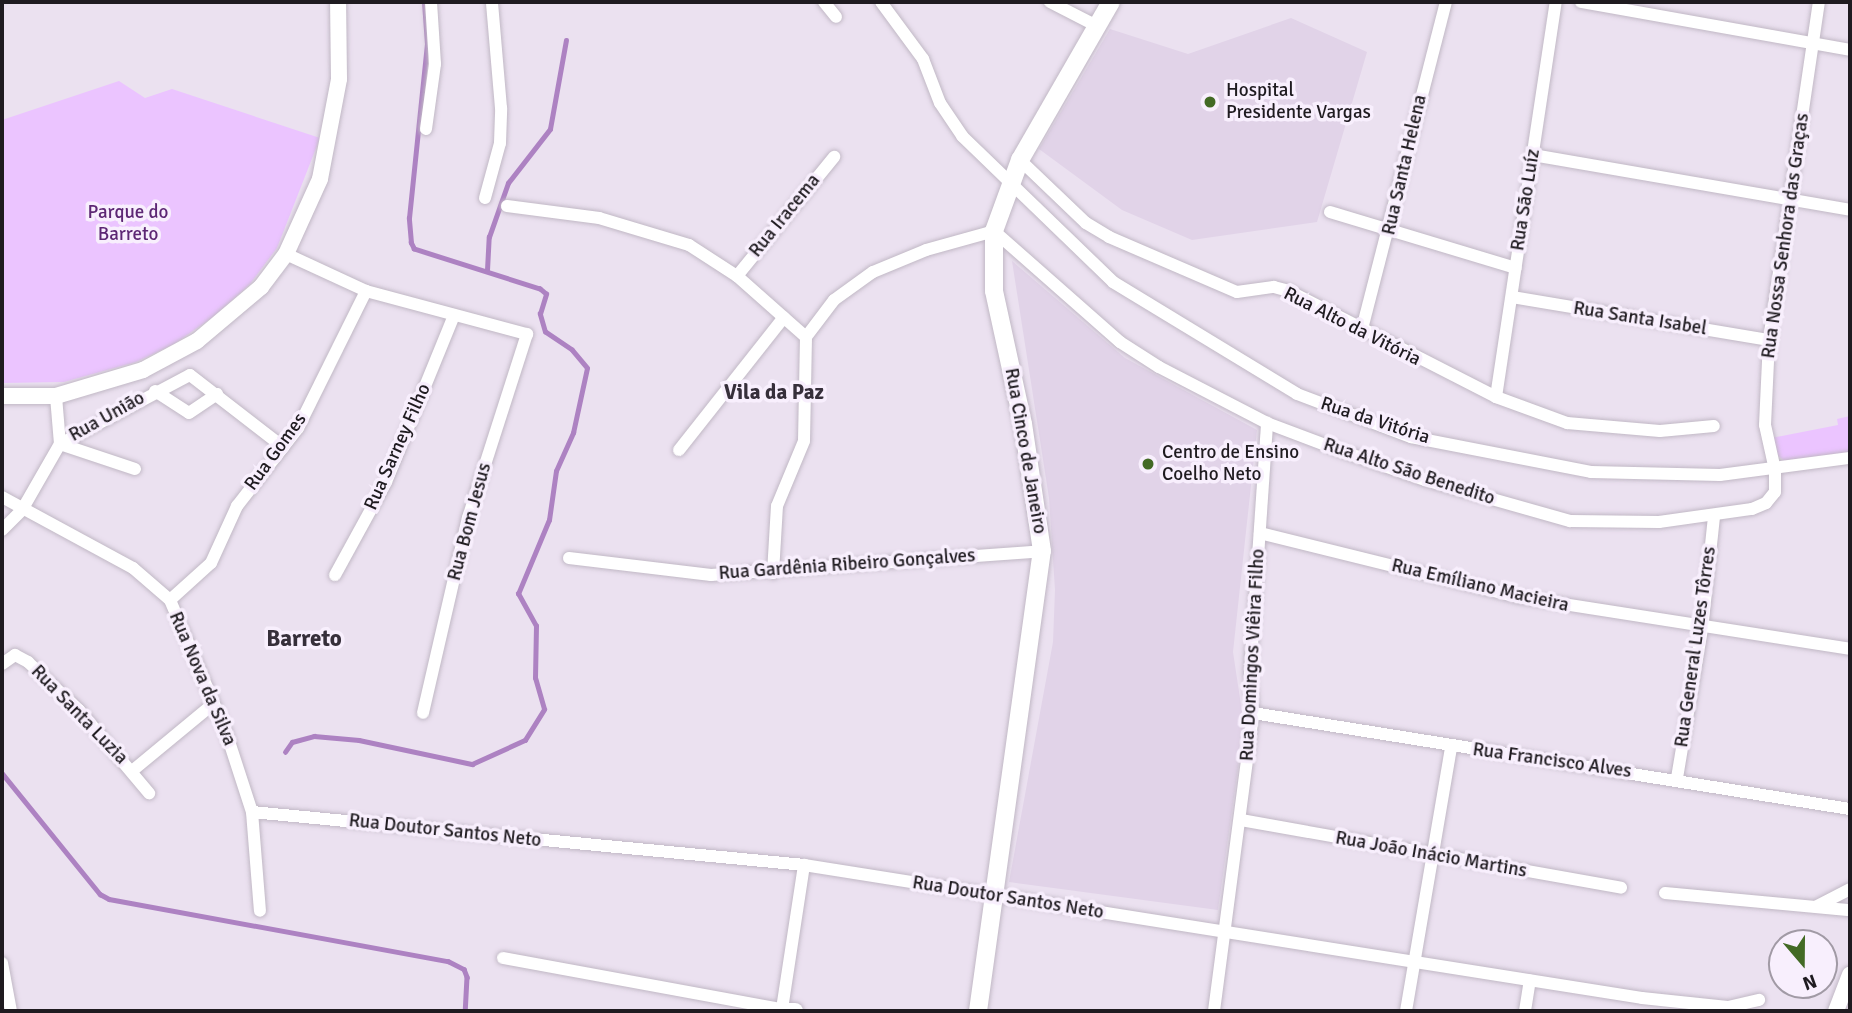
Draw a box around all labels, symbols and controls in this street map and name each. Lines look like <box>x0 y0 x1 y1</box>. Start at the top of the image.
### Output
place label: Hospital Presidente Vargas <box>1226 80 1371 124</box>
marker: Hospital Presidente Vargas <box>1200 92 1220 112</box>
street label: Rua Santa Helena <box>1378 93 1432 237</box>
street label: Rua Nossa Senhora das Graças <box>1757 112 1815 360</box>
street label: Rua São Luíz <box>1507 147 1545 253</box>
street label: Rua Iracema <box>745 170 825 262</box>
park label: Parque do Barreto <box>88 202 168 246</box>
street label: Rua Alto da Vitória <box>1280 283 1424 371</box>
street label: Rua Santa Isabel <box>1572 297 1708 341</box>
street label: Rua Cinco de Janeiro <box>999 366 1051 536</box>
district label: Vila da Paz <box>724 379 824 405</box>
street label: Rua Sarney Filho <box>360 380 436 514</box>
street label: Rua União <box>65 387 149 447</box>
street label: Rua da Vitória <box>1317 393 1433 449</box>
street label: Rua Gomes <box>240 409 312 495</box>
street label: Rua Alto São Benedito <box>1320 434 1498 510</box>
place label: Centro de Ensino Coelho Neto <box>1162 442 1299 486</box>
marker: Centro de Ensino Coelho Neto <box>1140 456 1156 472</box>
street label: Rua Bom Jesus <box>443 461 497 583</box>
street label: Rua Gardênia Ribeiro Gonçalves <box>718 545 976 585</box>
street label: Rua General Luzes Tôrres <box>1671 545 1721 749</box>
street label: Rua Domingos Viêira Filho <box>1236 548 1270 762</box>
street label: Rua Emíliano Macieira <box>1389 555 1571 617</box>
street label: Rua Nova da Silva <box>163 609 241 749</box>
district label: Barreto <box>266 625 342 653</box>
street label: Rua Santa Luzia <box>26 661 132 769</box>
street label: Rua Francisco Alves <box>1471 739 1633 783</box>
street label: Rua Doutor Santos Neto <box>348 810 542 852</box>
street label: Rua João Inácio Martins <box>1333 827 1529 883</box>
street label: Rua Doutor Santos Neto <box>911 872 1105 924</box>
north arrow <box>1768 929 1838 999</box>
text: N <box>1799 968 1820 995</box>

